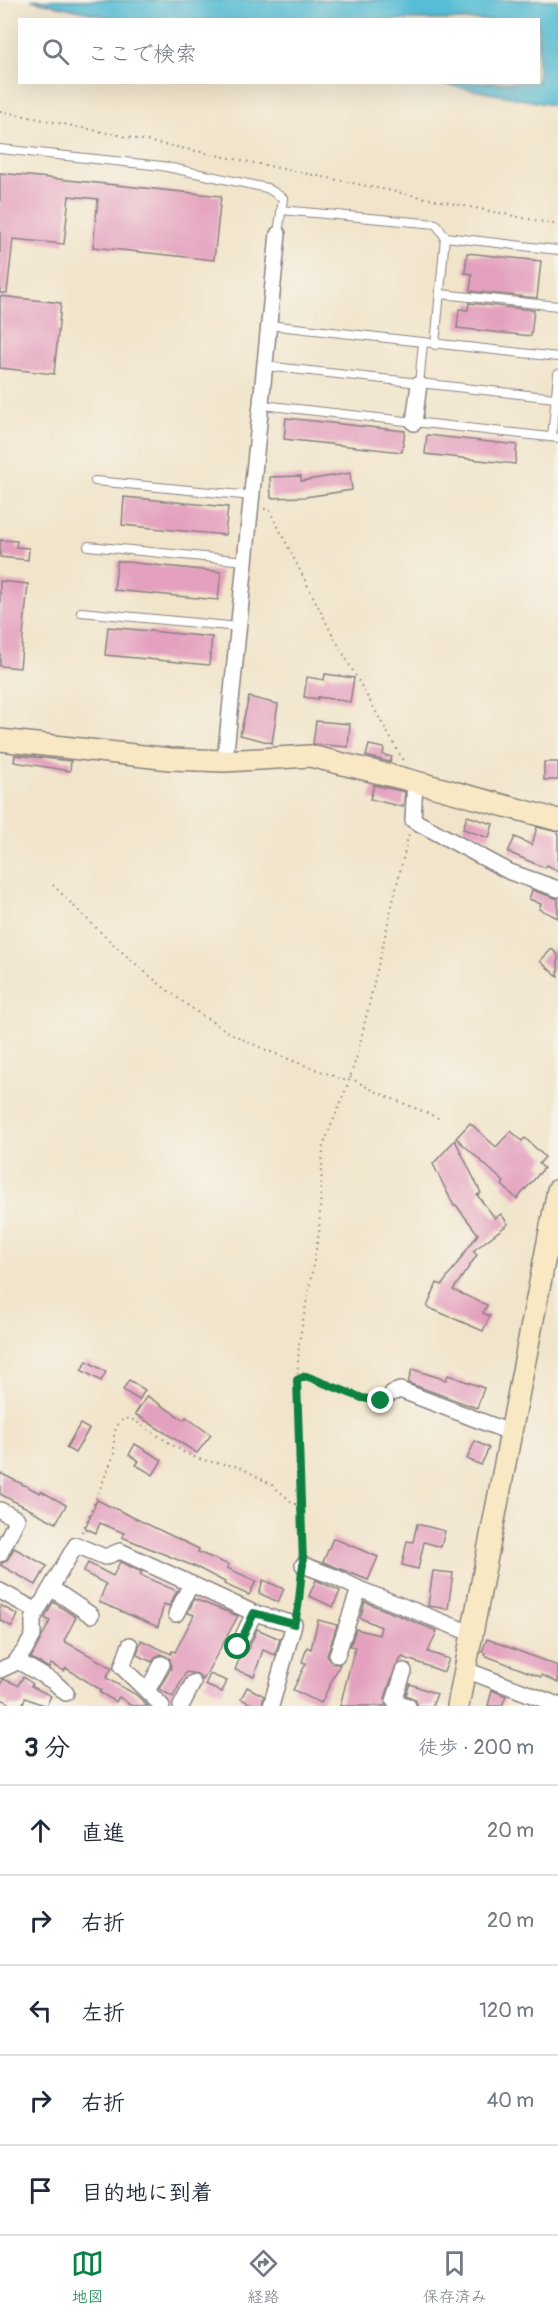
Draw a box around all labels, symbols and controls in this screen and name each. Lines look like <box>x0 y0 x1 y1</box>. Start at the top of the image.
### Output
search box <box>18 18 540 84</box>
icon: search <box>39 35 72 68</box>
text: ここで検索 <box>87 40 197 68</box>
route end <box>367 1387 393 1413</box>
route start <box>224 1633 250 1659</box>
text: 3 分 <box>24 1732 70 1764</box>
text: 徒歩 · 200 m <box>418 1735 534 1760</box>
icon: ahead <box>24 1814 57 1847</box>
text: 20 m <box>487 1818 534 1843</box>
text: 直進 <box>81 1819 125 1847</box>
icon: right <box>24 1904 57 1937</box>
text: 20 m <box>487 1908 534 1933</box>
text: 右折 <box>81 1909 125 1937</box>
icon: left <box>24 1994 57 2027</box>
text: 120 m <box>479 1998 534 2023</box>
text: 左折 <box>81 1999 125 2027</box>
icon: right <box>24 2084 57 2117</box>
text: 40 m <box>487 2088 534 2113</box>
text: 右折 <box>81 2089 125 2117</box>
icon: arrive <box>24 2174 57 2207</box>
text: 目的地に到着 <box>81 2179 213 2207</box>
tab: 地図 <box>71 2247 104 2307</box>
tab: 経路 <box>247 2247 280 2307</box>
tab: 保存済み <box>423 2247 487 2307</box>

